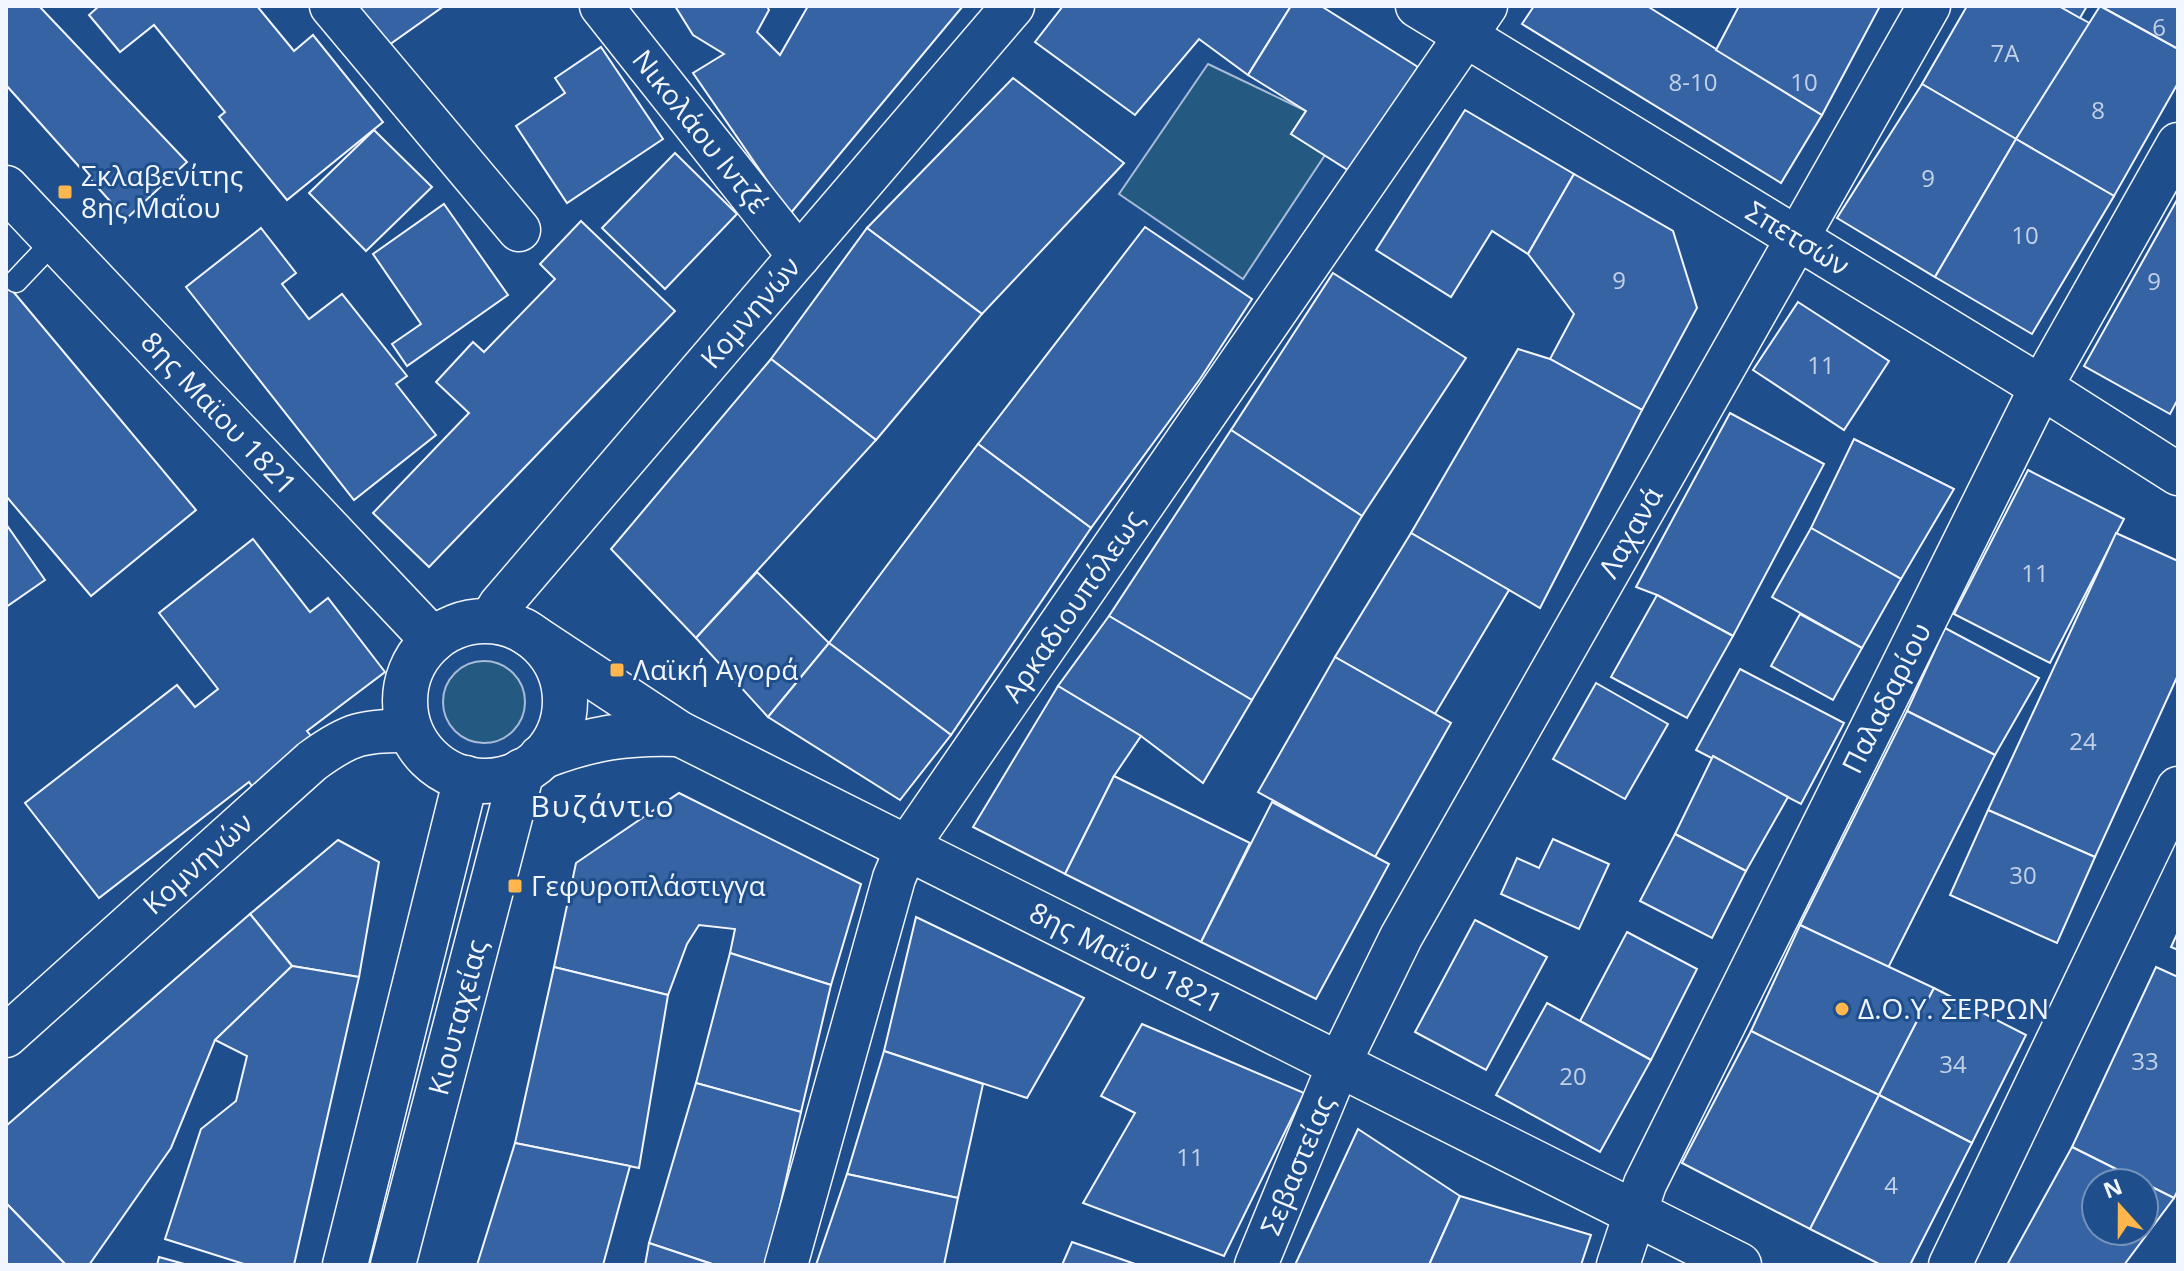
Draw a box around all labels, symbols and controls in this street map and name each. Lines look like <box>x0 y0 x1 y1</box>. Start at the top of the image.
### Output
house number: 6 <box>2152 10 2166 43</box>
house number: 7A <box>1991 36 2020 69</box>
street label: Νικολάου Ιντζέ <box>625 41 778 220</box>
house number: 8-10 <box>1669 65 1717 98</box>
house number: 10 <box>1790 65 1818 98</box>
house number: 8 <box>2091 93 2105 126</box>
place label: Σκλαβενίτης 8ης Μαΐου <box>81 156 243 226</box>
house number: 9 <box>1921 161 1935 194</box>
marker: Σκλαβενίτης 8ης Μαΐου <box>56 183 74 201</box>
street label: Σπετσών <box>1739 191 1857 284</box>
house number: 10 <box>2011 218 2039 251</box>
street label: Κομνηνών <box>691 248 808 376</box>
house number: 9 <box>1612 263 1626 296</box>
house number: 9 <box>2147 264 2161 297</box>
street label: 8ης Μαϊου 1821 <box>133 323 306 502</box>
house number: 11 <box>1807 348 1835 381</box>
street label: Λαχανά <box>1589 480 1670 584</box>
street label: Αρκαδιουπόλεως <box>993 502 1152 709</box>
house number: 11 <box>2021 556 2049 589</box>
street label: Παλαδαρίου <box>1832 616 1939 779</box>
place label: Λαϊκή Αγορά <box>633 650 798 688</box>
marker: Λαϊκή Αγορά <box>608 661 626 679</box>
house number: 24 <box>2069 724 2097 757</box>
district label: Βυζάντιο <box>530 785 676 826</box>
street label: Κομνηνών <box>134 803 260 922</box>
house number: 30 <box>2009 858 2037 891</box>
place label: Γεφυροπλάστιγγα <box>531 866 766 904</box>
marker: Γεφυροπλάστιγγα <box>506 877 524 895</box>
street label: 8ης Μαΐου 1821 <box>1024 893 1229 1021</box>
street label: Κιουταχείας <box>418 935 495 1099</box>
place label: Δ.Ο.Υ. ΣΕΡΡΩΝ <box>1858 989 2049 1027</box>
marker: Δ.Ο.Υ. ΣΕΡΡΩΝ <box>1833 1000 1851 1018</box>
house number: 33 <box>2131 1044 2159 1077</box>
house number: 34 <box>1939 1047 1967 1080</box>
house number: 20 <box>1559 1059 1587 1092</box>
street label: Σεβαστείας <box>1251 1089 1342 1240</box>
house number: 11 <box>1176 1140 1204 1173</box>
north arrow <box>2080 1167 2160 1247</box>
house number: 4 <box>1884 1168 1898 1201</box>
text: N <box>2099 1170 2126 1205</box>

